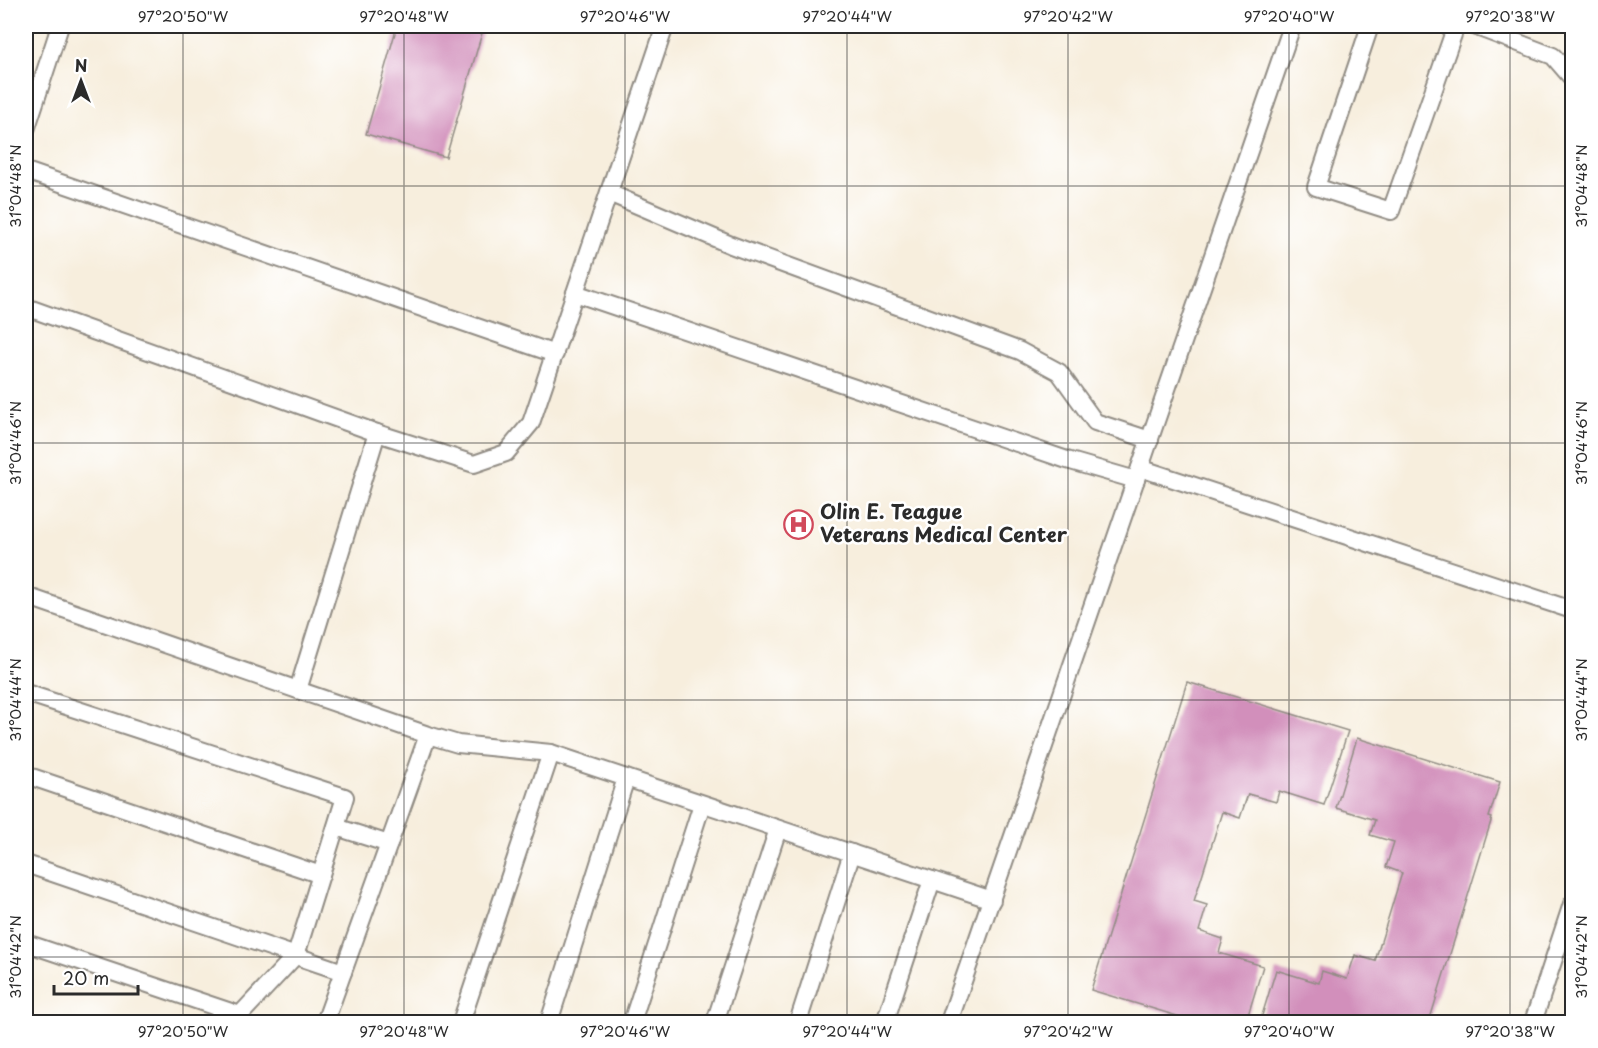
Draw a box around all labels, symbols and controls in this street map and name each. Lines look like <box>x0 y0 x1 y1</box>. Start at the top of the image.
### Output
text: 97°20'50"W <box>138 4 229 27</box>
text: 97°20'48"W <box>359 4 449 27</box>
text: 97°20'46"W <box>580 4 671 27</box>
text: 97°20'44"W <box>802 4 892 27</box>
text: 97°20'42"W <box>1023 4 1113 27</box>
text: 97°20'40"W <box>1244 4 1335 27</box>
text: 97°20'38"W <box>1465 4 1555 27</box>
north arrow <box>51 51 111 111</box>
text: N <box>75 53 87 77</box>
text: 31°04'48"N <box>3 144 26 228</box>
text: 31°04'48"N <box>1569 144 1592 228</box>
text: 31°04'46"N <box>3 401 26 485</box>
text: 31°04'46"N <box>1569 401 1592 485</box>
place label: Olin E. Teague Veterans Medical Center <box>820 496 1068 549</box>
hospital icon: Olin E. Teague Veterans Medical Center <box>783 508 815 540</box>
text: 31°04'44"N <box>3 658 26 742</box>
text: 31°04'44"N <box>1569 658 1592 742</box>
text: 31°04'42"N <box>3 915 26 999</box>
text: 31°04'42"N <box>1569 915 1592 999</box>
scale bar <box>54 958 138 996</box>
text: 20 m <box>63 964 109 991</box>
text: 97°20'50"W <box>138 1019 229 1042</box>
text: 97°20'48"W <box>359 1019 449 1042</box>
text: 97°20'46"W <box>580 1019 671 1042</box>
text: 97°20'44"W <box>802 1019 892 1042</box>
text: 97°20'42"W <box>1023 1019 1113 1042</box>
text: 97°20'40"W <box>1244 1019 1335 1042</box>
text: 97°20'38"W <box>1465 1019 1555 1042</box>

